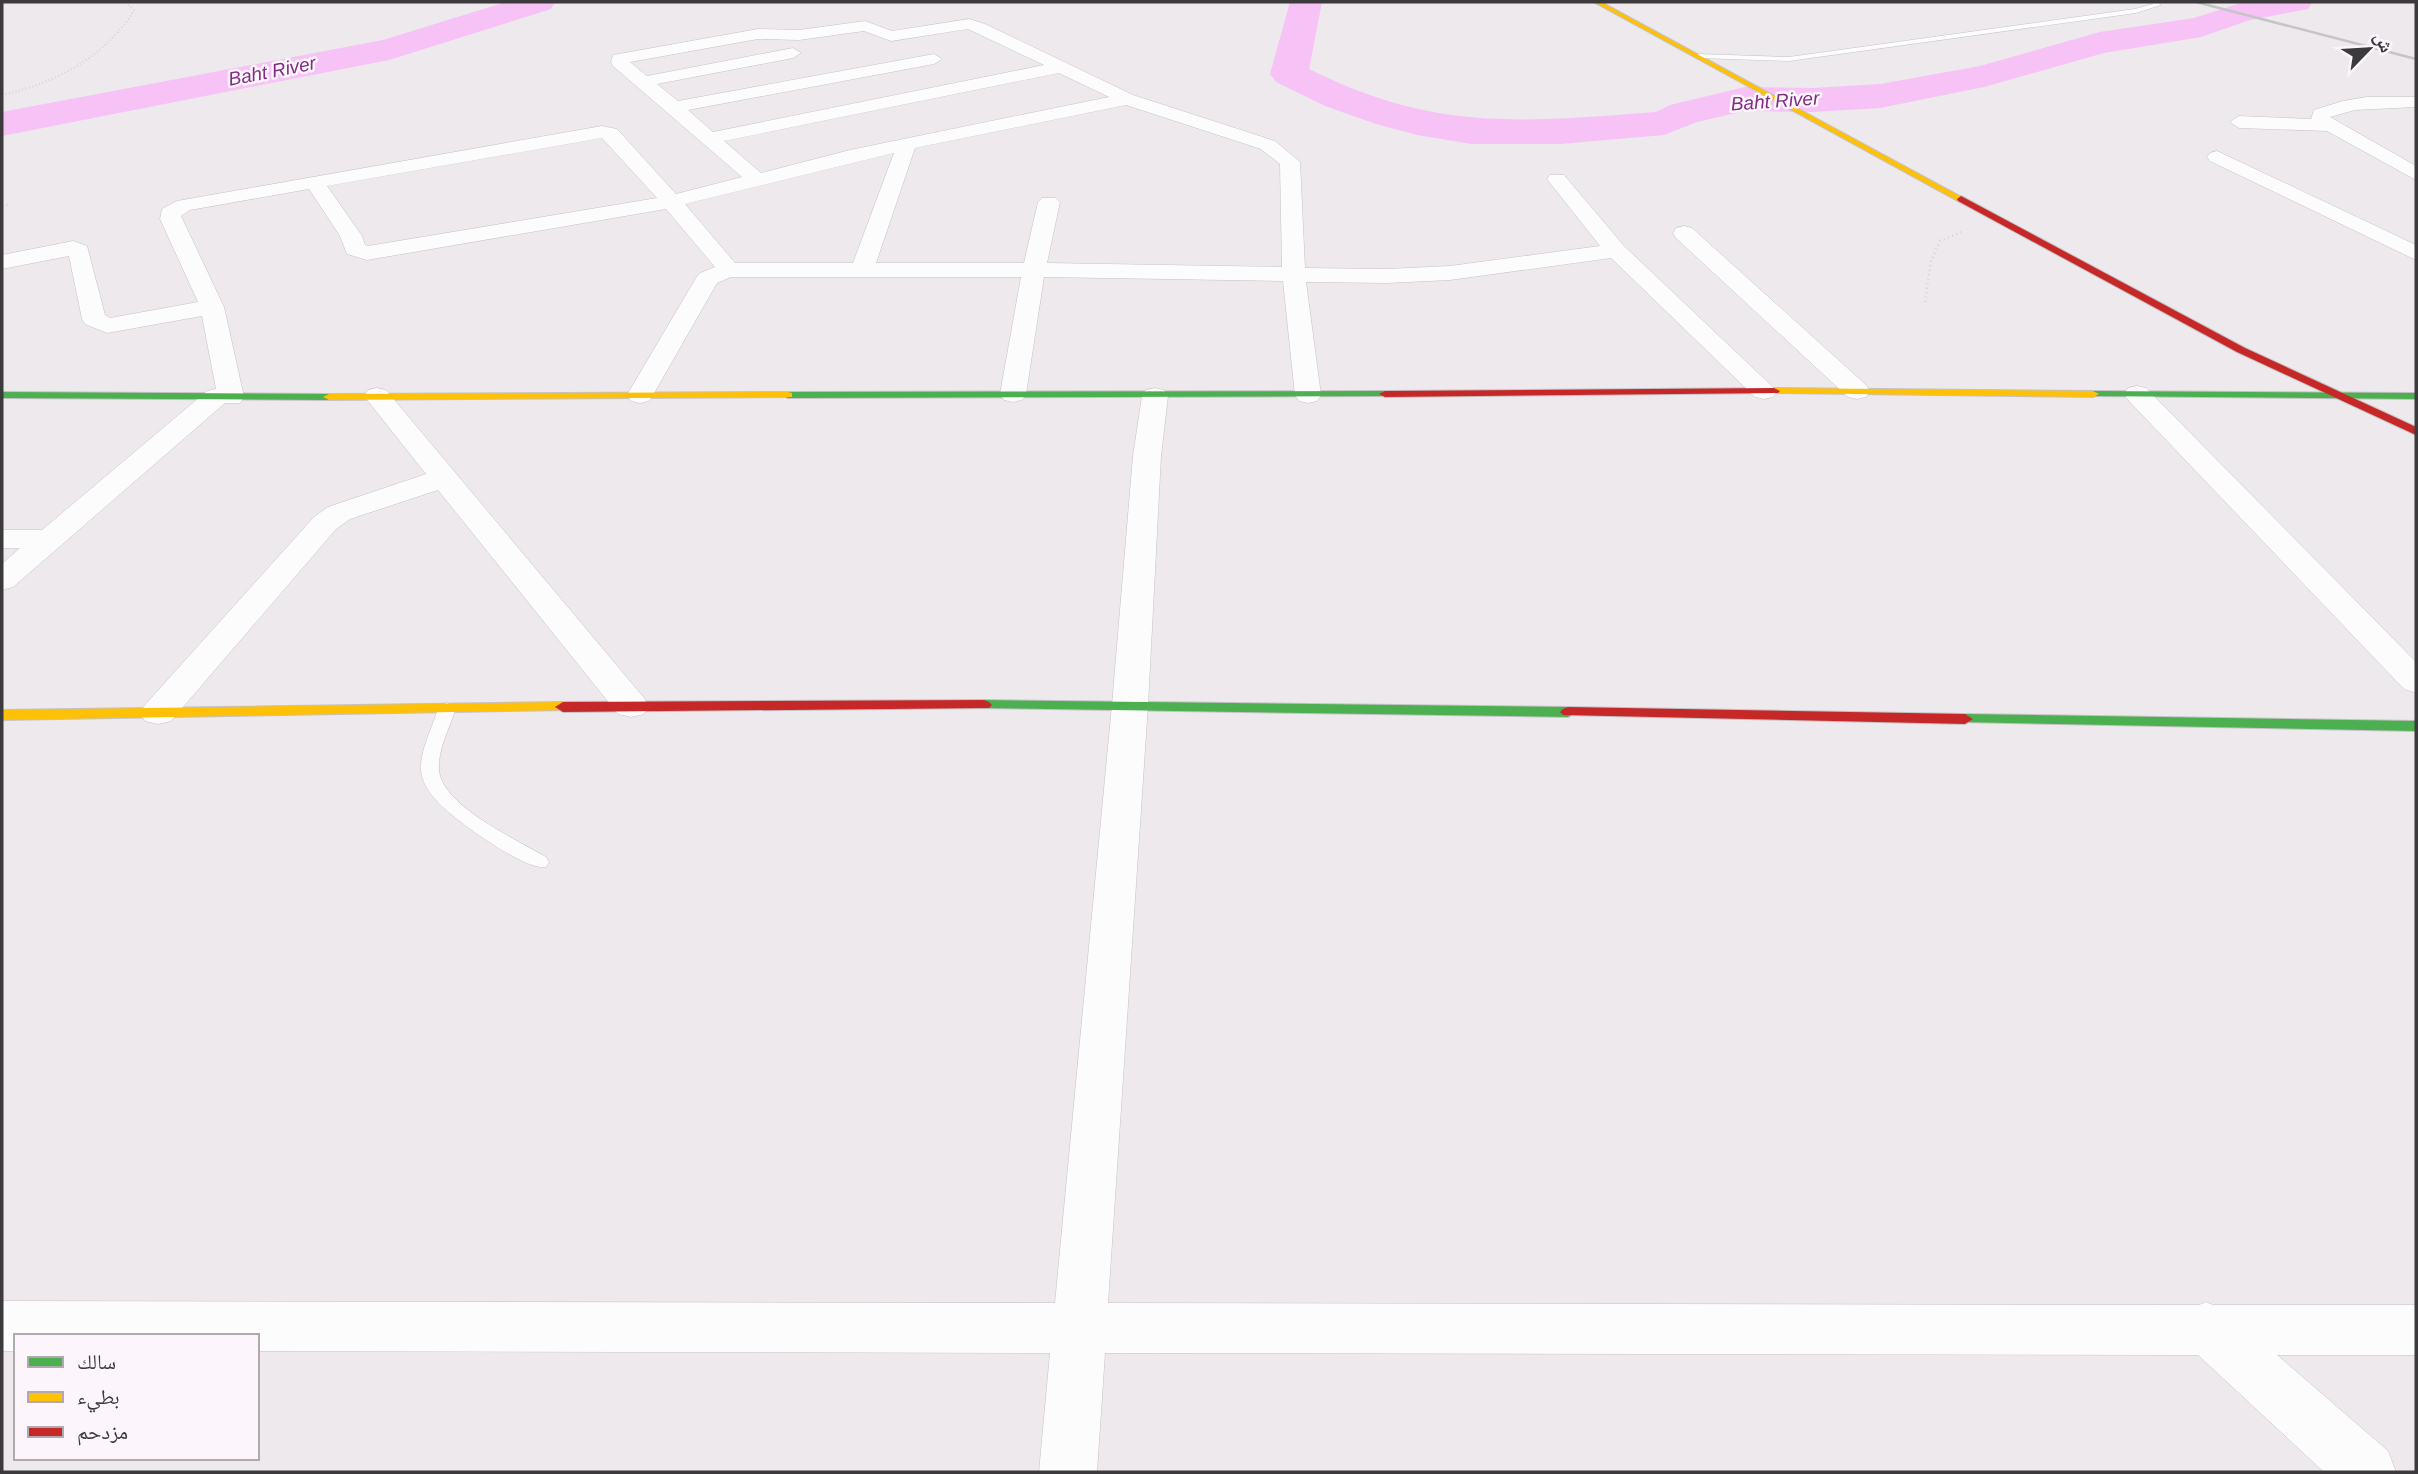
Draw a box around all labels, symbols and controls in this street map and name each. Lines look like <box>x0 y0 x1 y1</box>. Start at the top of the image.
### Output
north arrow <box>2334 14 2404 84</box>
text: ش <box>2369 28 2398 56</box>
water label: Baht River <box>226 52 318 90</box>
water label: Baht River <box>1730 87 1821 115</box>
legend <box>14 1334 259 1460</box>
text: سالك <box>77 1350 116 1373</box>
text: بطيء <box>77 1385 120 1413</box>
text: مزدحم <box>77 1420 128 1446</box>

